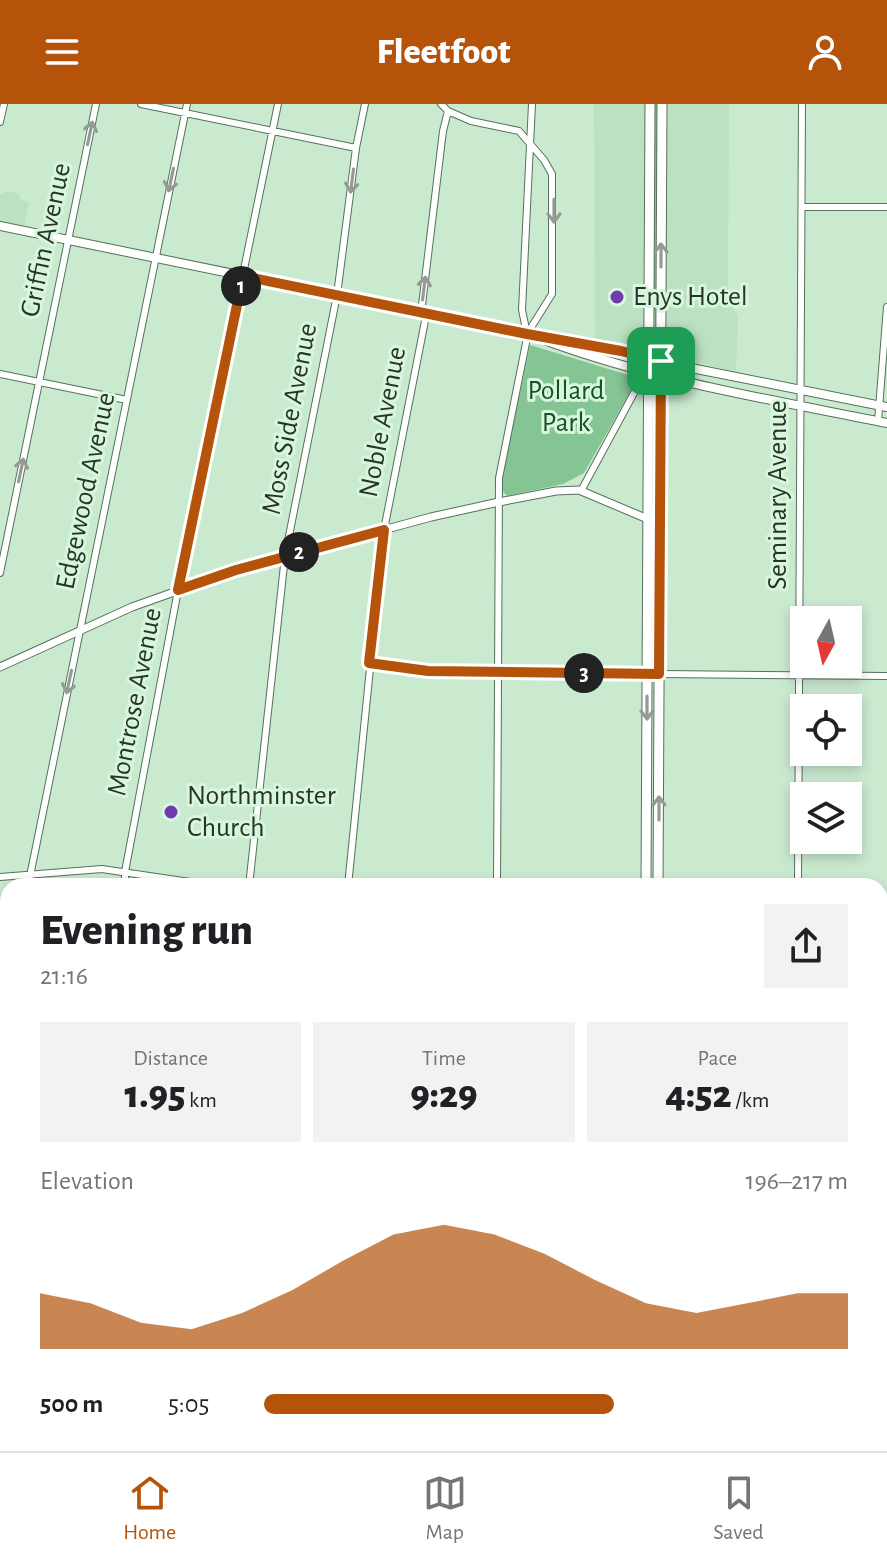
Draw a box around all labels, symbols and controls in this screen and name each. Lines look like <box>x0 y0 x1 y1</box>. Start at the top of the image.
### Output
icon: menu <box>40 30 84 74</box>
icon: person <box>803 30 847 74</box>
text: Fleetfoot <box>376 34 511 70</box>
one-way arrow <box>83 120 98 146</box>
street label: Griffin Avenue <box>16 160 76 320</box>
one-way arrow <box>163 167 178 193</box>
one-way arrow <box>344 167 359 194</box>
one-way arrow <box>546 197 562 224</box>
one-way arrow <box>653 242 669 269</box>
pin: 1 <box>221 266 261 306</box>
text: 1 <box>237 275 245 297</box>
one-way arrow <box>417 276 432 301</box>
place label: Enys Hotel <box>633 283 748 311</box>
marker: Enys Hotel <box>608 288 626 306</box>
street label: Moss Side Avenue <box>258 321 322 517</box>
pin <box>627 327 695 395</box>
icon: arrive <box>639 339 683 383</box>
street label: Noble Avenue <box>355 344 411 500</box>
park label: Pollard Park <box>527 377 605 437</box>
street label: Edgewood Avenue <box>51 390 121 592</box>
street label: Seminary Avenue <box>764 400 792 590</box>
one-way arrow <box>14 457 29 483</box>
pin: 2 <box>279 532 319 572</box>
text: 2 <box>294 541 304 563</box>
street label: Montrose Avenue <box>103 606 167 798</box>
north arrow <box>790 606 862 678</box>
map controls <box>790 606 862 854</box>
pin: 3 <box>564 653 604 693</box>
text: 3 <box>579 662 589 684</box>
one-way arrow <box>61 669 76 694</box>
one-way arrow <box>639 694 655 721</box>
button: locate <box>790 694 862 766</box>
place label: Northminster Church <box>187 782 336 842</box>
button: layers <box>790 782 862 854</box>
one-way arrow <box>651 795 666 822</box>
marker: Northminster Church <box>162 803 180 821</box>
button: share <box>764 904 848 988</box>
text: Evening run <box>40 909 253 953</box>
text: 21:16 <box>40 963 88 989</box>
text: Distance <box>133 1047 208 1069</box>
text: Time <box>422 1047 466 1069</box>
text: Pace <box>698 1047 737 1069</box>
text: 1.95 <box>125 1075 185 1115</box>
text: 9:29 <box>410 1075 478 1115</box>
text: 4:52 <box>665 1075 732 1115</box>
text: km <box>185 1089 217 1111</box>
text: /km <box>732 1089 769 1111</box>
text: Elevation <box>40 1168 134 1194</box>
text: 196–217 m <box>746 1168 848 1194</box>
text: 500 m <box>40 1391 103 1417</box>
text: 5:05 <box>168 1391 209 1417</box>
tab: Home <box>123 1471 176 1545</box>
tab: Map <box>423 1471 467 1545</box>
tab: Saved <box>713 1471 764 1545</box>

